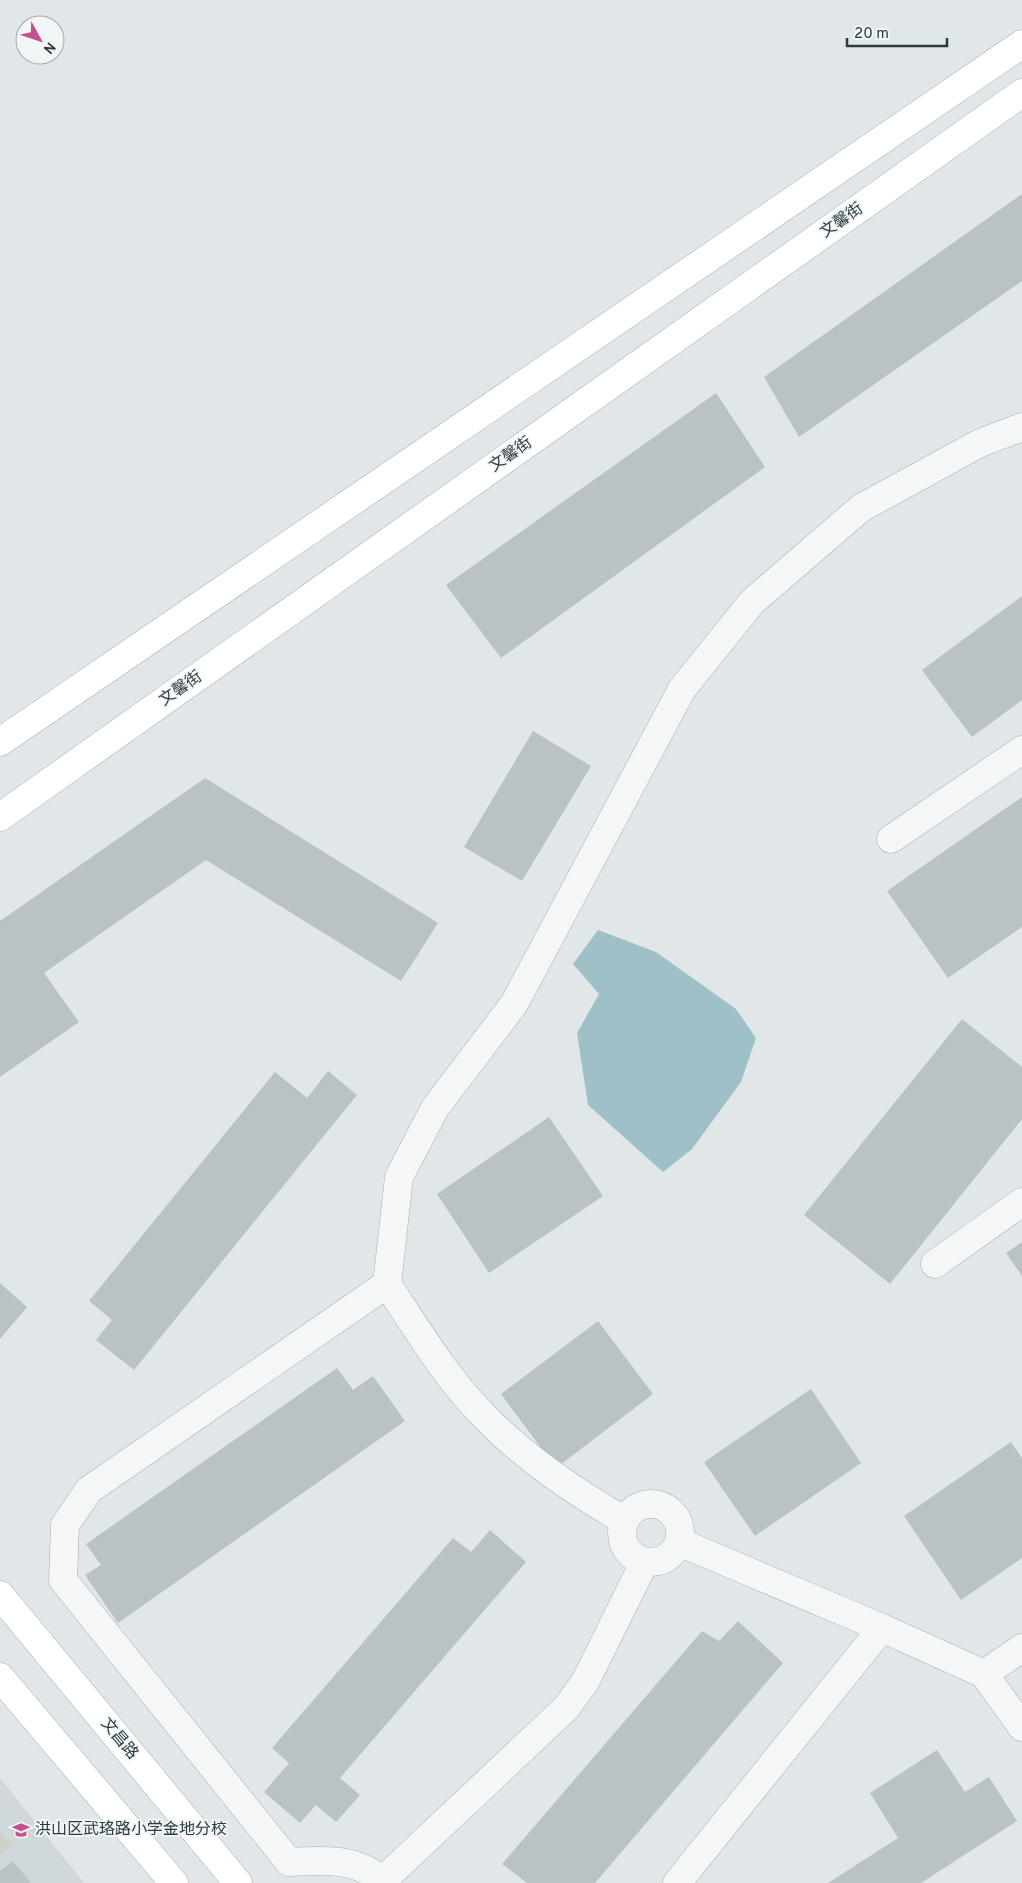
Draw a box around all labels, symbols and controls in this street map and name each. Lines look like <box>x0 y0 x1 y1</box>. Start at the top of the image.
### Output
north arrow <box>15 15 65 65</box>
scale bar <box>847 15 947 47</box>
text: 20 m <box>854 25 889 44</box>
text: N <box>39 38 59 57</box>
street label: 文馨街 <box>817 199 867 243</box>
street label: 文馨街 <box>486 433 536 477</box>
street label: 文馨街 <box>156 667 206 711</box>
street label: 文昌路 <box>96 1714 142 1764</box>
school or university icon: 洪山区武珞路小学金地分校 <box>11 1820 31 1840</box>
place label: 洪山区武珞路小学金地分校 <box>35 1820 227 1840</box>

